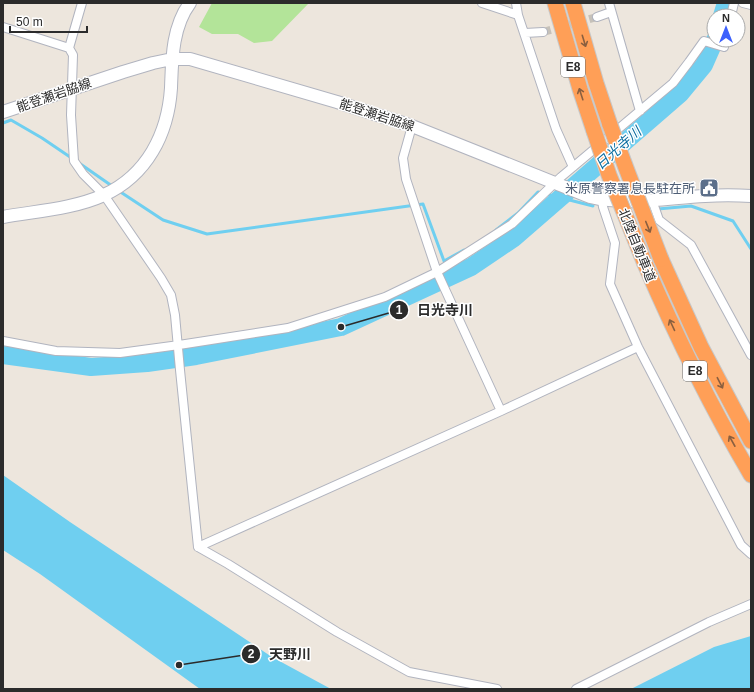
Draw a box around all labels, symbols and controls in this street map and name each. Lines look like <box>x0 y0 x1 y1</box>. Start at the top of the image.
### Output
scale bar <box>10 8 87 34</box>
north arrow <box>706 8 746 48</box>
text: N <box>722 12 730 24</box>
text: 50 m <box>16 15 43 29</box>
one-way arrow <box>581 34 588 47</box>
road number: E8 <box>561 57 585 77</box>
street label: 能登瀬岩脇線 <box>15 75 93 115</box>
one-way arrow <box>577 88 585 100</box>
street label: 能登瀬岩脇線 <box>338 96 416 134</box>
water label: 日光寺川 <box>592 122 646 172</box>
public building icon: 米原警察署息長駐在所 <box>698 177 720 199</box>
place label: 米原警察署息長駐在所 <box>565 181 695 196</box>
street label: 北陸自動車道 <box>615 206 659 284</box>
one-way arrow <box>645 221 653 233</box>
callout: 日光寺川 <box>389 297 481 323</box>
text: 日光寺川 <box>417 302 473 318</box>
text: 1 <box>396 303 403 317</box>
one-way arrow <box>668 320 675 332</box>
road number: E8 <box>683 361 707 381</box>
one-way arrow <box>716 376 724 388</box>
one-way arrow <box>727 435 735 447</box>
callout: 天野川 <box>241 641 319 667</box>
text: 天野川 <box>269 646 311 662</box>
text: 2 <box>248 647 255 661</box>

